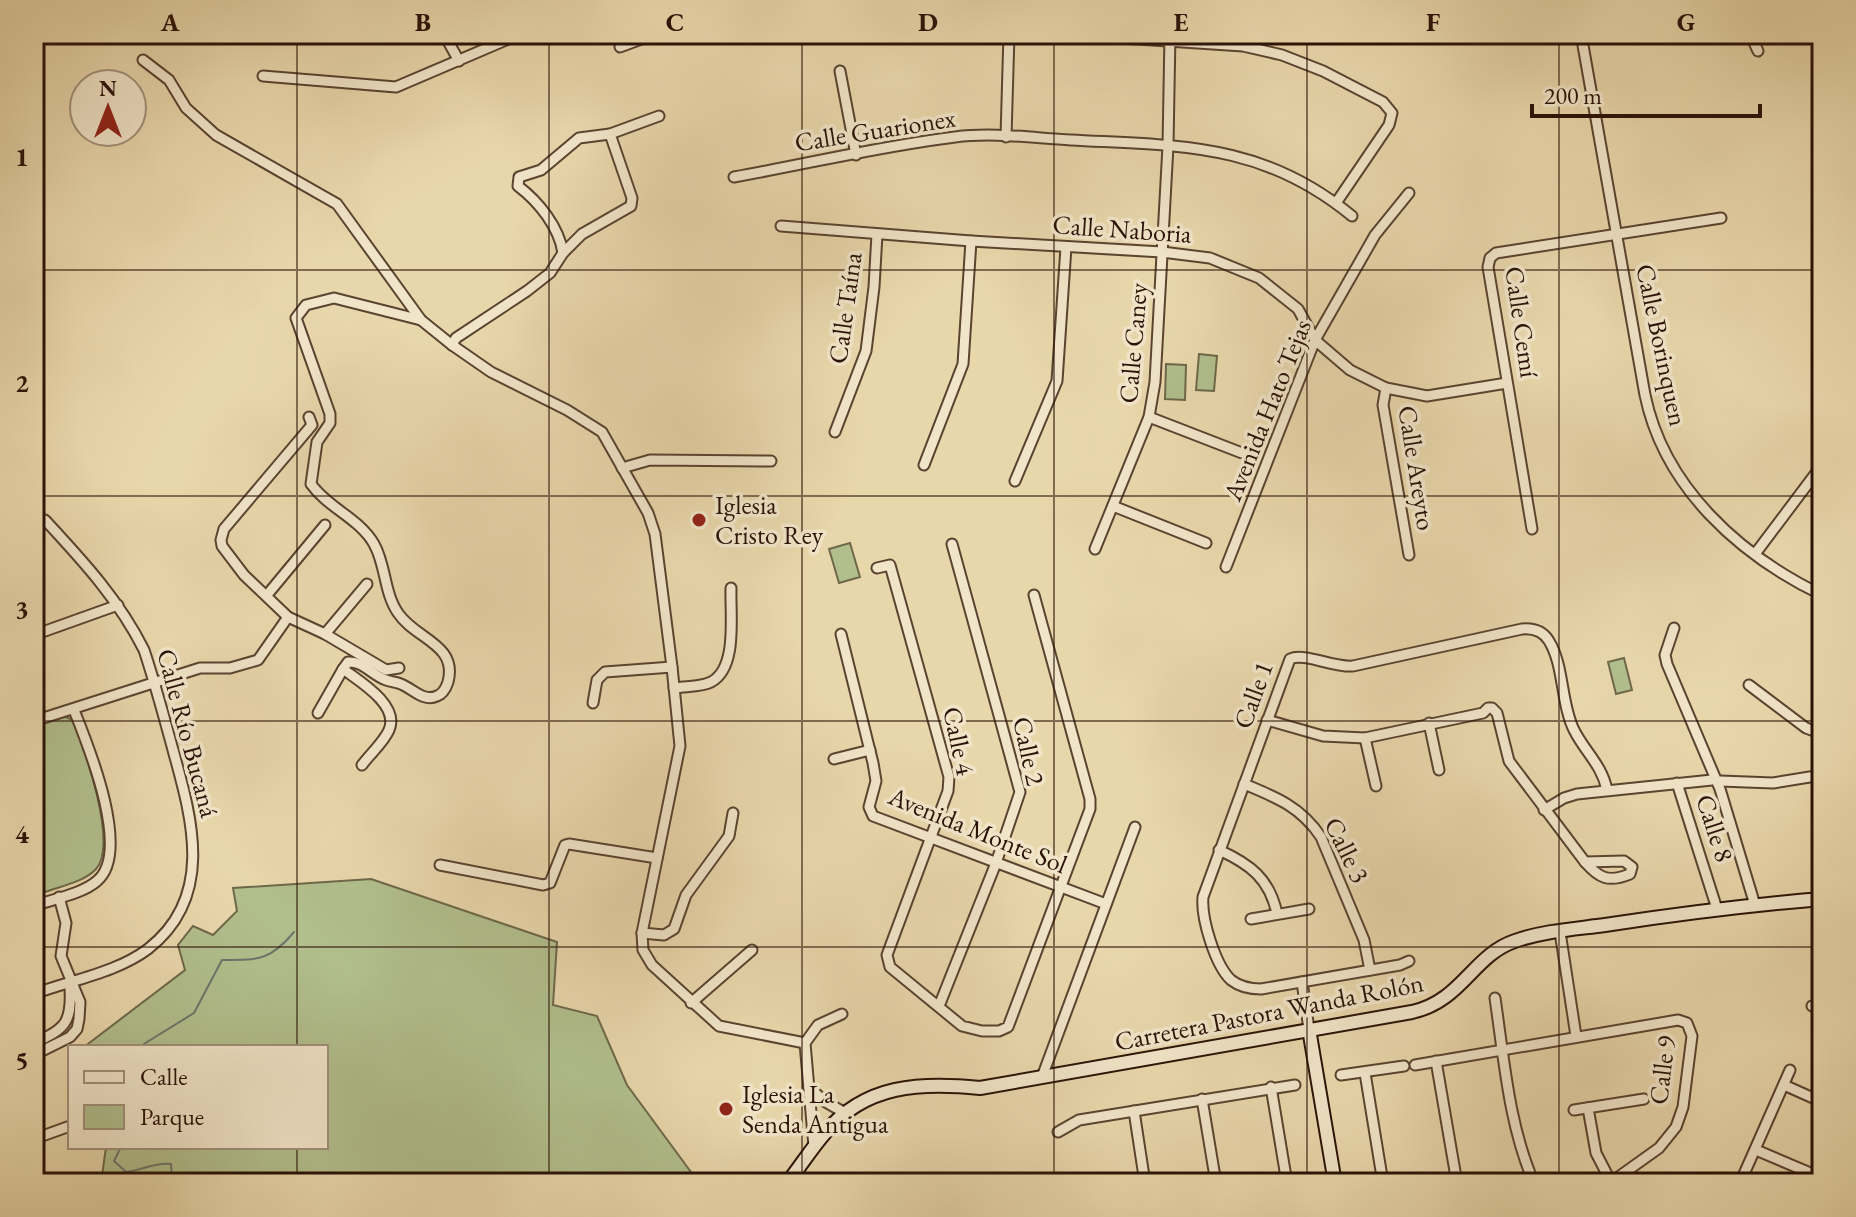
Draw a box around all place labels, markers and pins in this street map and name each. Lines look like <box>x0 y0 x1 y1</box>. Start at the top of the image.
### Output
place label: Iglesia Cristo Rey <box>715 488 824 552</box>
marker: Iglesia Cristo Rey <box>690 511 708 529</box>
place label: Iglesia La Senda Antigua <box>742 1077 889 1141</box>
marker: Iglesia La Senda Antigua <box>717 1100 735 1118</box>

